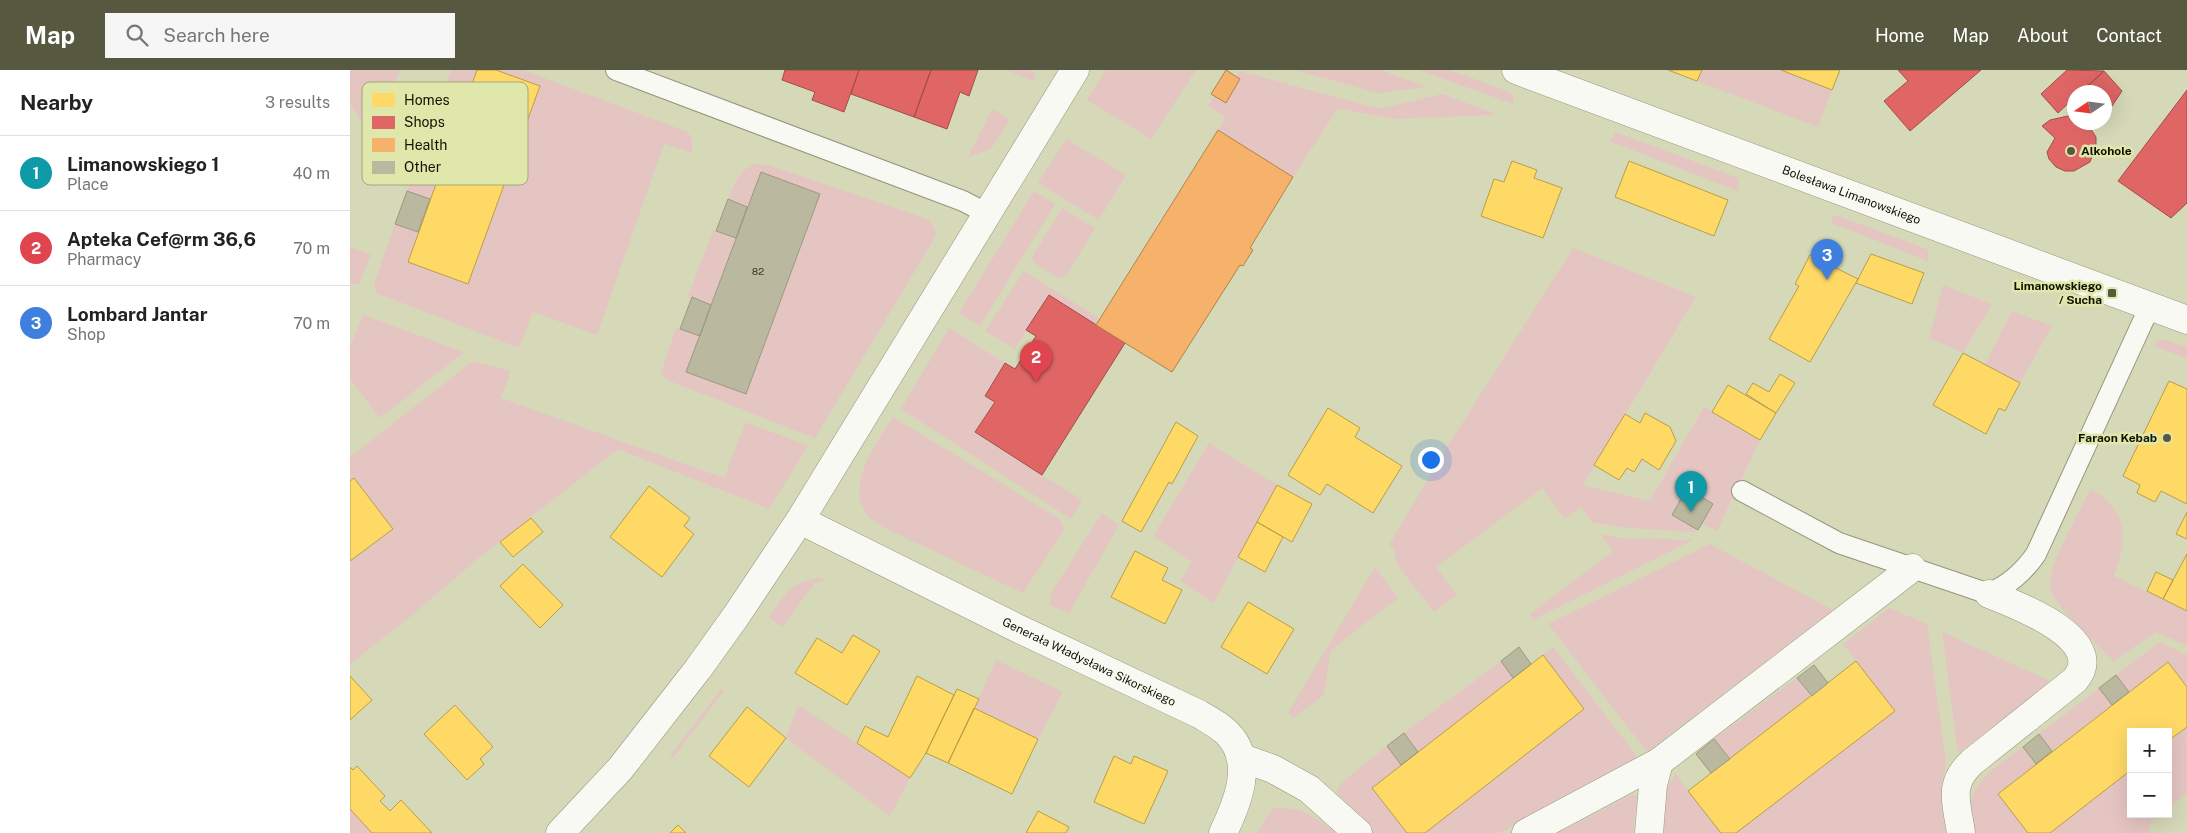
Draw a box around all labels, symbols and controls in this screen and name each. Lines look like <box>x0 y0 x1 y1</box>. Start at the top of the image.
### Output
search box <box>105 13 455 58</box>
text: Map <box>25 21 75 49</box>
icon: search <box>123 21 151 49</box>
text: Search here <box>163 24 270 46</box>
text: Home <box>1875 25 1925 46</box>
text: Map <box>1953 25 1989 46</box>
text: About <box>2017 25 2068 46</box>
text: Contact <box>2096 25 2162 46</box>
legend <box>362 82 528 185</box>
north arrow <box>2067 85 2112 130</box>
text: Nearby <box>20 90 93 115</box>
text: Homes <box>404 92 450 108</box>
text: 3 results <box>265 93 330 112</box>
text: Shops <box>404 114 445 130</box>
text: Health <box>404 137 447 153</box>
place label: Alkohole <box>2081 144 2132 158</box>
marker: Alkohole <box>2065 145 2077 157</box>
text: Limanowskiego 1 <box>67 153 219 175</box>
text: Other <box>404 159 441 175</box>
street label: Bolesława Limanowskiego <box>1780 163 1923 227</box>
text: 1 <box>33 164 39 183</box>
text: 40 m <box>292 164 330 183</box>
text: Place <box>67 175 109 194</box>
text: Apteka Cef@rm 36,6 <box>67 228 256 250</box>
text: 2 <box>31 239 41 258</box>
text: 70 m <box>293 239 330 258</box>
pin: 3 <box>1811 239 1843 280</box>
text: Pharmacy <box>67 250 141 269</box>
house number: 82 <box>752 265 764 277</box>
place label: Limanowskiego / Sucha <box>2014 279 2102 307</box>
marker: Limanowskiego / Sucha <box>2106 287 2118 299</box>
text: Lombard Jantar <box>67 303 207 325</box>
text: 3 <box>31 314 41 333</box>
text: 70 m <box>293 314 330 333</box>
text: Shop <box>67 325 106 344</box>
pin: 2 <box>1020 341 1052 382</box>
place label: Faraon Kebab <box>2078 431 2157 445</box>
marker: Faraon Kebab <box>2161 432 2173 444</box>
your location <box>1418 447 1444 473</box>
pin: 1 <box>1675 471 1707 512</box>
street label: Generała Władysława Sikorskiego <box>1000 615 1178 709</box>
map controls <box>2127 728 2172 818</box>
button: + <box>2127 728 2172 773</box>
button: − <box>2127 773 2172 818</box>

